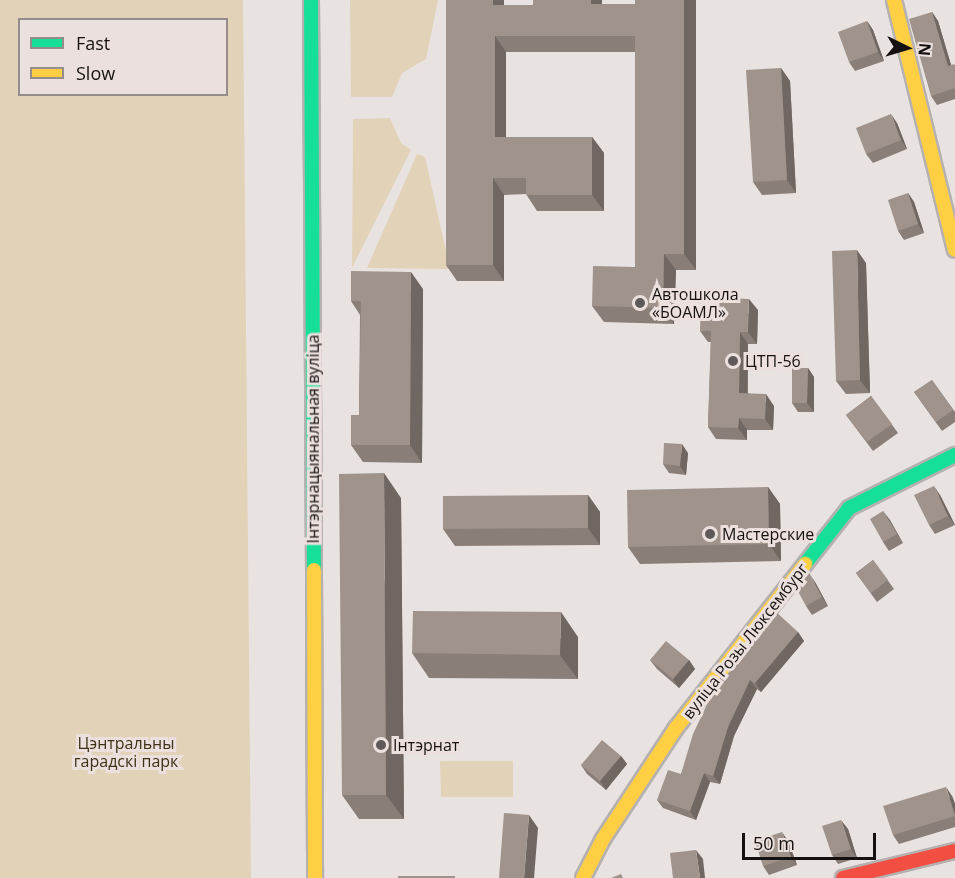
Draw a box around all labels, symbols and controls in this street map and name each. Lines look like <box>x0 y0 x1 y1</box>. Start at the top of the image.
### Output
legend <box>18 18 228 96</box>
north arrow <box>877 18 937 78</box>
text: Fast <box>76 31 110 55</box>
text: N <box>913 42 936 57</box>
text: Slow <box>76 61 115 85</box>
place label: Автошкола «БОАМЛ» <box>652 284 739 322</box>
marker: Автошкола «БОАМЛ» <box>633 296 647 310</box>
street label: Інтэрнацыянальная вуліца <box>303 335 323 543</box>
place label: ЦТП-56 <box>745 351 801 371</box>
marker: ЦТП-56 <box>726 354 740 368</box>
place label: Мастерские <box>722 524 814 544</box>
marker: Мастерские <box>703 527 717 541</box>
street label: вуліца Розы Люксембург <box>678 559 812 723</box>
park label: Цэнтральны гарадскі парк <box>74 733 178 771</box>
place label: Інтэрнат <box>393 735 459 755</box>
marker: Інтэрнат <box>374 738 388 752</box>
scale bar <box>745 821 878 859</box>
text: 50 m <box>753 831 795 855</box>

